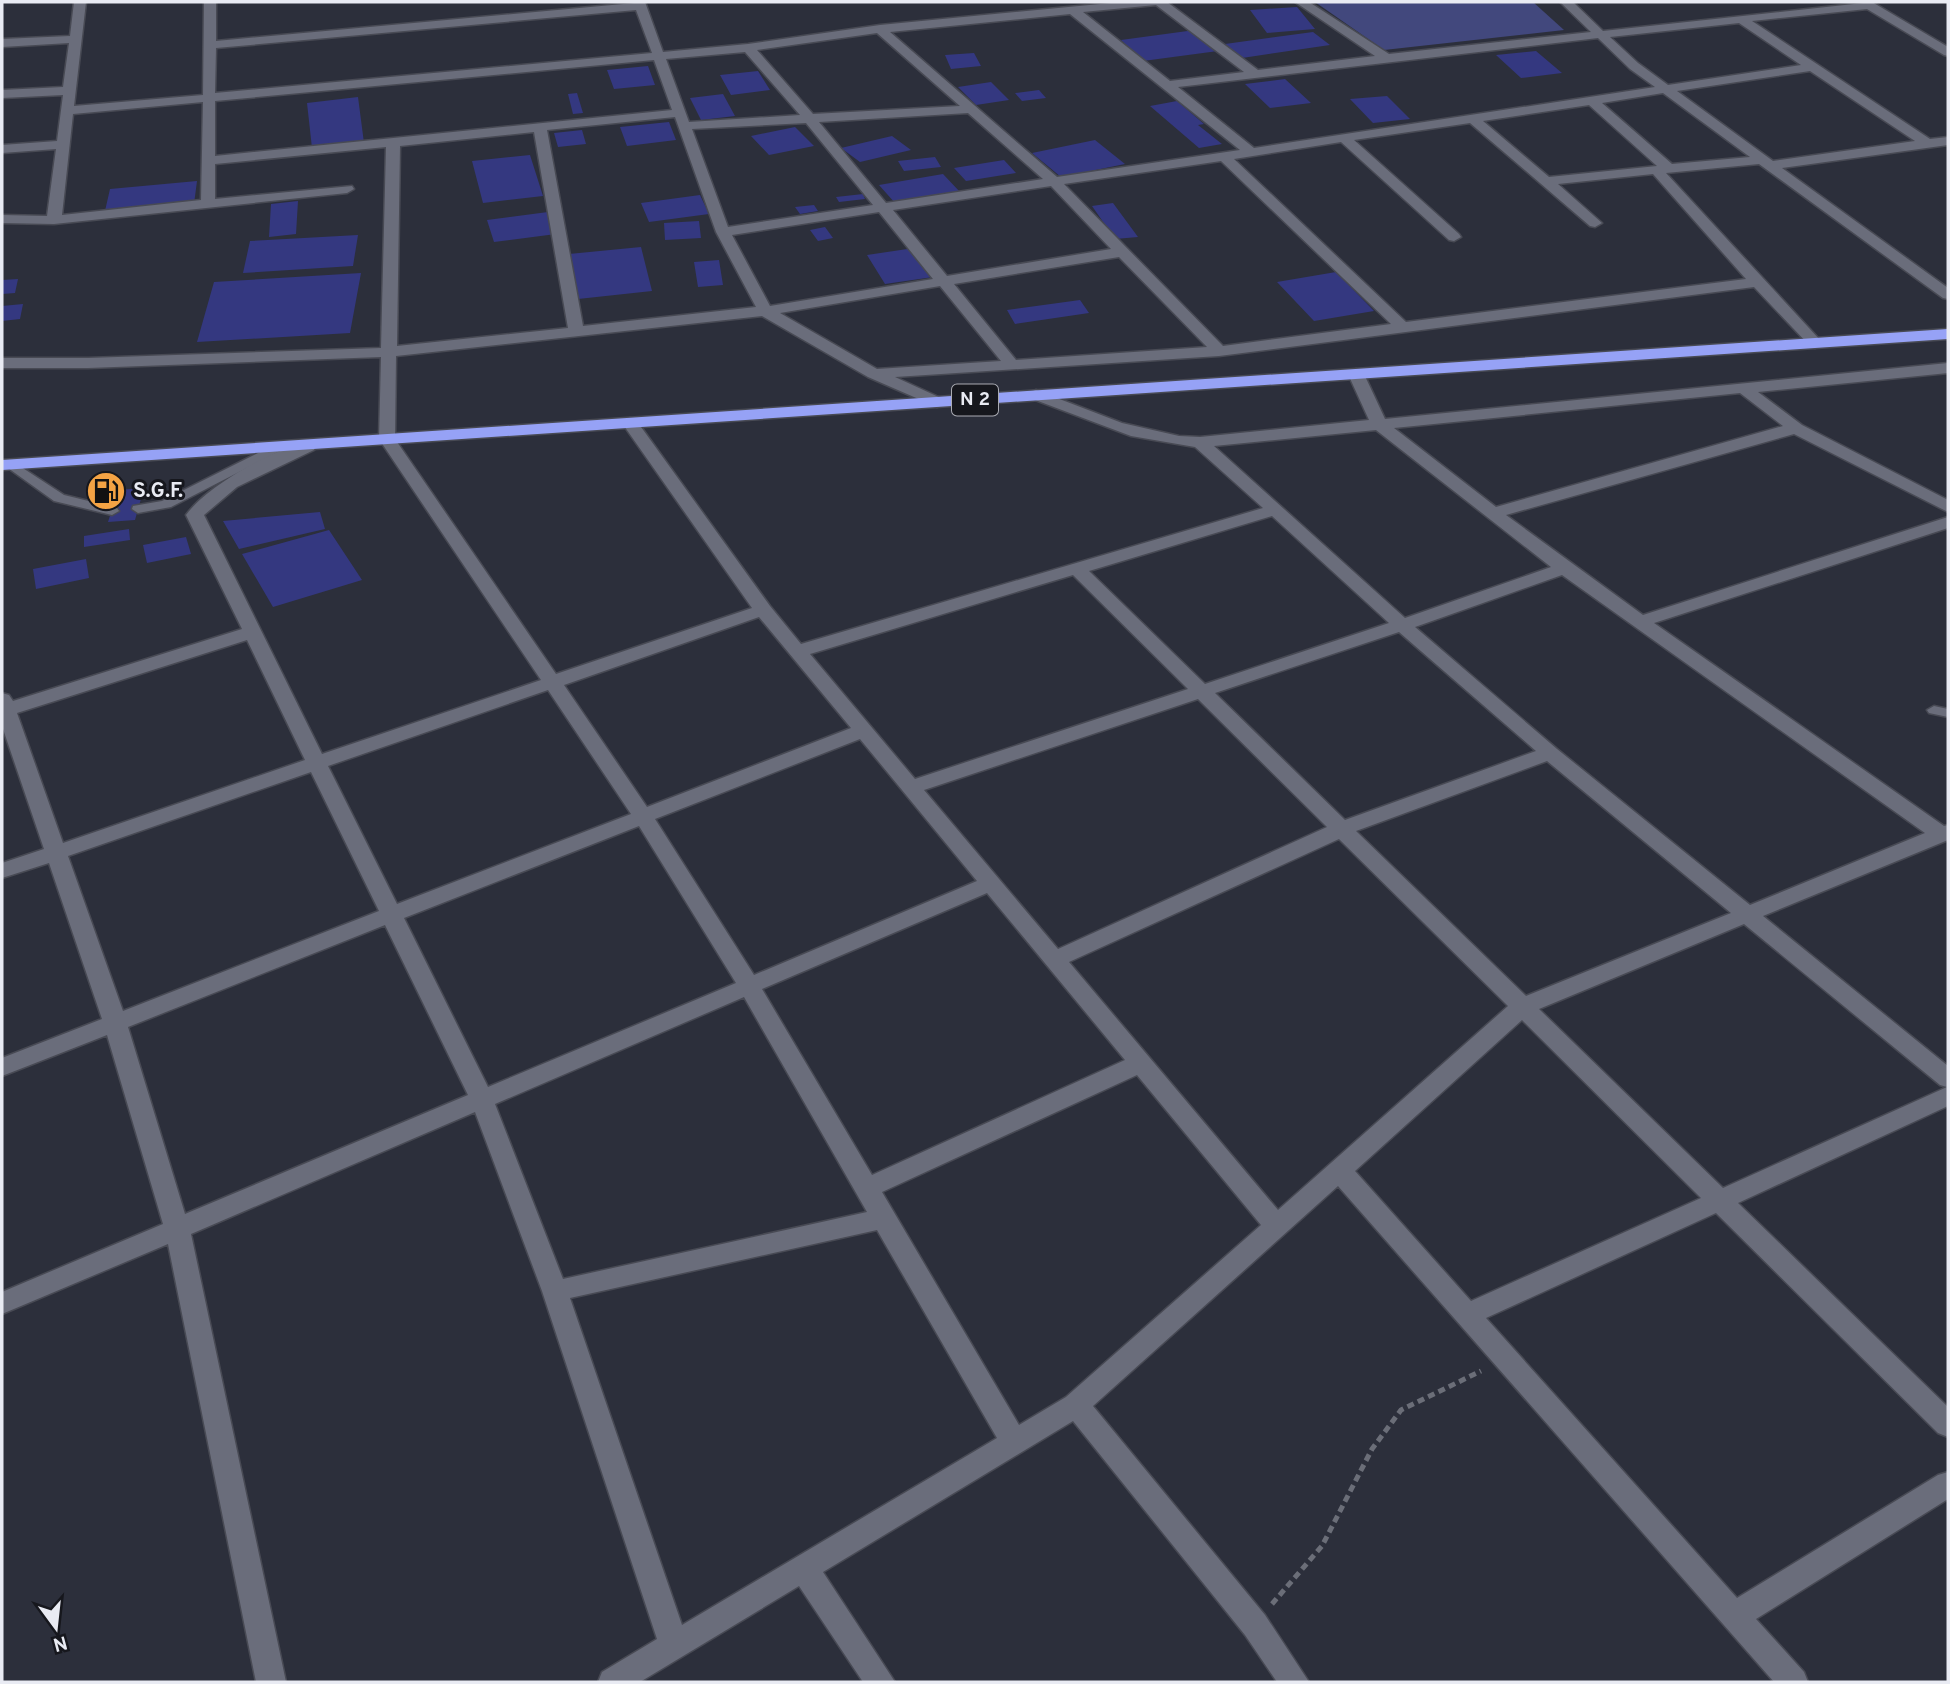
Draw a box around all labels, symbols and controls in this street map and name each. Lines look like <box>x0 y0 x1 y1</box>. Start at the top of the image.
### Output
road number: N 2 <box>952 384 998 416</box>
fuel station icon: S.G.F. <box>85 470 127 512</box>
place label: S.G.F. <box>133 478 183 505</box>
north arrow <box>21 1593 91 1663</box>
text: N <box>50 1629 70 1656</box>

